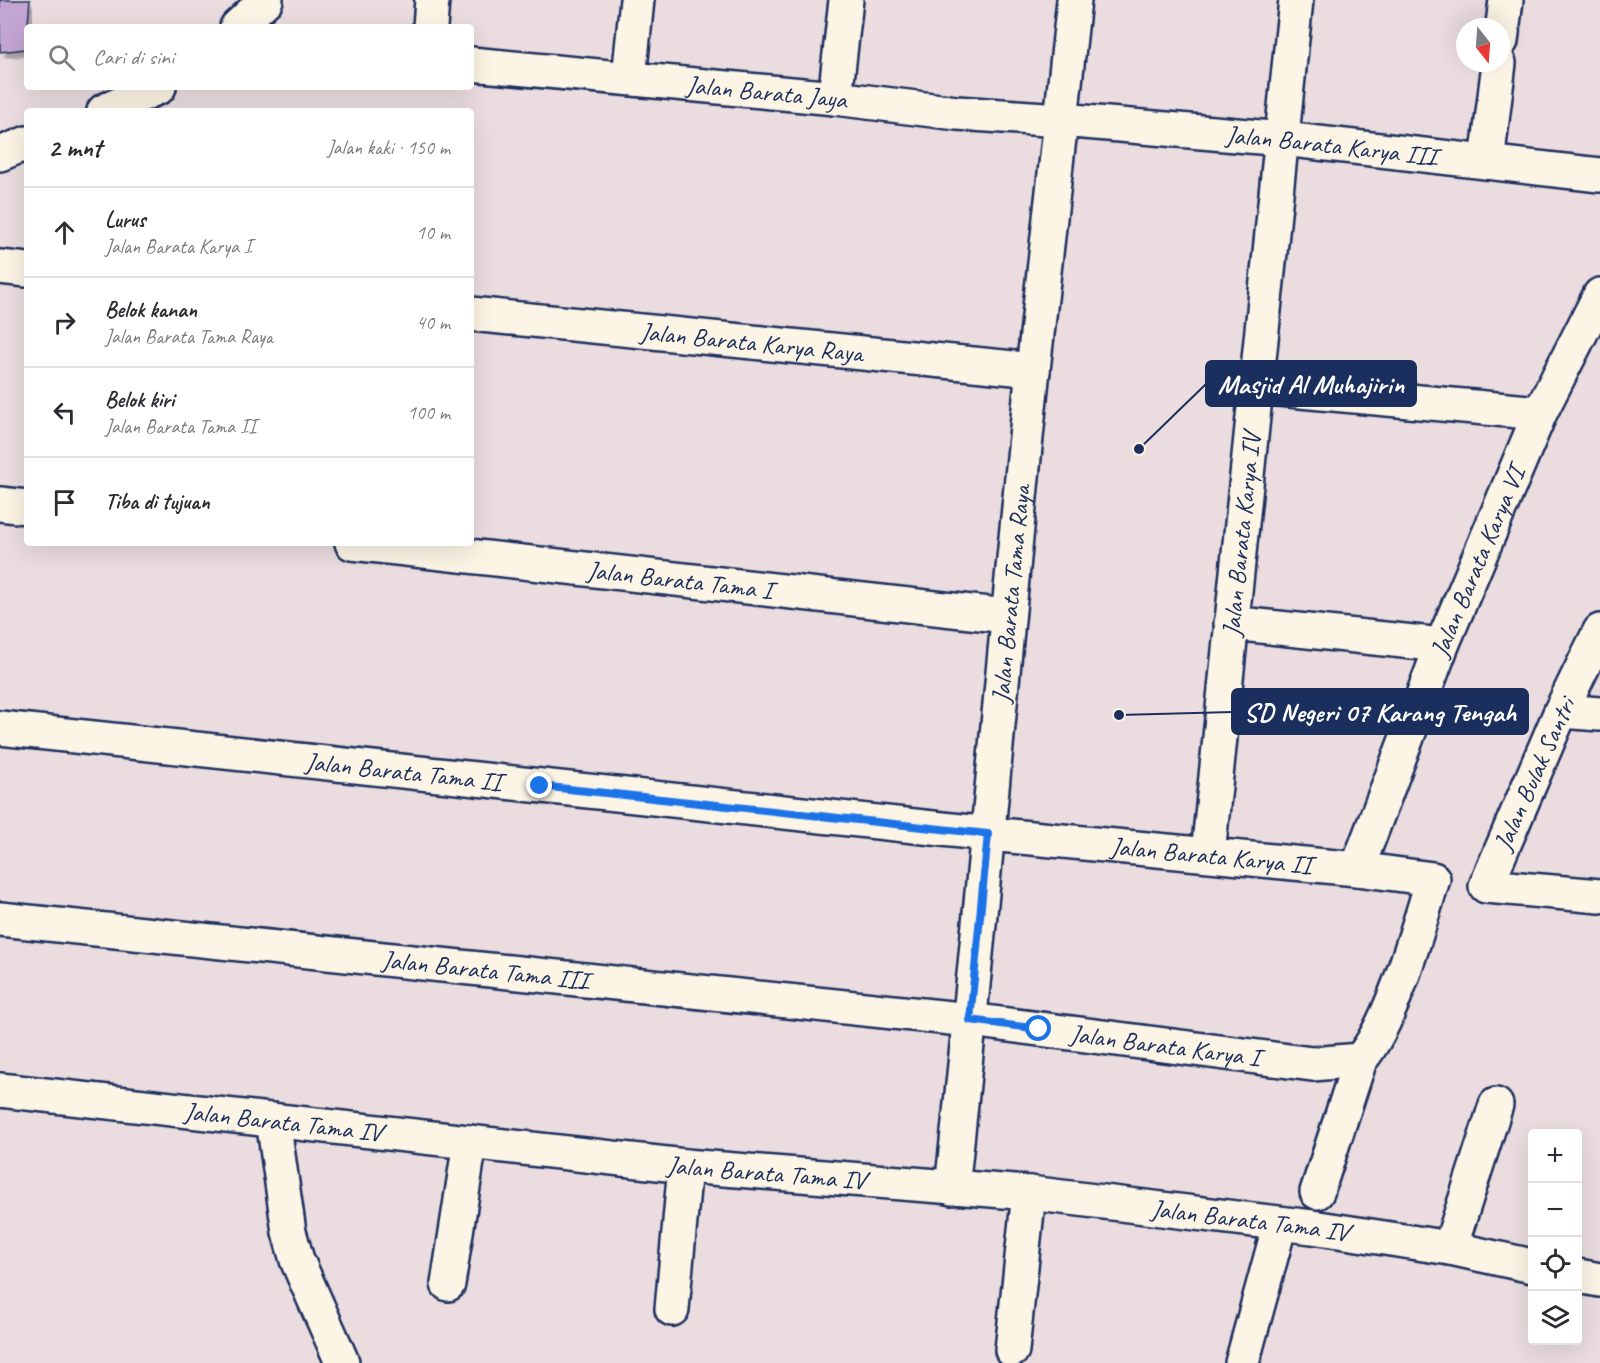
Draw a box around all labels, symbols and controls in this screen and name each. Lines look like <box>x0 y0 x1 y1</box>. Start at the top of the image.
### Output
north arrow <box>1456 18 1510 72</box>
search box <box>24 24 474 90</box>
icon: search <box>45 41 78 74</box>
text: Cari di sini <box>93 43 174 71</box>
street label: Jalan Barata Jaya <box>683 68 850 117</box>
street label: Jalan Barata Karya III <box>1222 118 1444 174</box>
text: 2 mnt <box>48 131 101 164</box>
text: Jalan kaki · 150 m <box>327 135 450 160</box>
text: Lurus <box>105 206 145 234</box>
icon: ahead <box>48 216 81 249</box>
text: 10 m <box>416 220 450 245</box>
text: Jalan Barata Karya I <box>105 234 252 259</box>
text: Belok kanan <box>105 296 197 324</box>
icon: right <box>48 306 81 339</box>
text: 40 m <box>416 310 450 335</box>
street label: Jalan Barata Karya Raya <box>637 315 867 370</box>
text: Jalan Barata Tama Raya <box>105 324 273 349</box>
callout: Masjid Al Muhajirin <box>1206 361 1416 406</box>
text: Masjid Al Muhajirin <box>1218 367 1405 401</box>
text: Belok kiri <box>105 386 174 414</box>
icon: left <box>48 396 81 429</box>
text: 100 m <box>407 400 450 425</box>
text: Jalan Barata Tama II <box>105 414 256 439</box>
street label: Jalan Barata Karya IV <box>1214 426 1269 640</box>
street label: Jalan Barata Karya VI <box>1422 457 1535 664</box>
street label: Jalan Barata Tama Raya <box>984 481 1038 706</box>
icon: arrive <box>48 486 81 519</box>
text: Tiba di tujuan <box>105 488 210 516</box>
street label: Jalan Barata Tama I <box>584 553 780 607</box>
callout: SD Negeri 07 Karang Tengah <box>1232 689 1528 734</box>
street label: Jalan Bulak Santri <box>1485 690 1584 857</box>
text: SD Negeri 07 Karang Tengah <box>1244 695 1517 729</box>
street label: Jalan Barata Tama II <box>302 745 509 799</box>
route end <box>526 772 552 798</box>
street label: Jalan Barata Karya II <box>1107 829 1319 882</box>
street label: Jalan Barata Tama III <box>379 943 596 998</box>
route start <box>1025 1015 1051 1041</box>
street label: Jalan Barata Karya I <box>1066 1017 1267 1075</box>
street label: Jalan Barata Tama IV <box>181 1094 389 1150</box>
map controls <box>1528 1129 1582 1345</box>
button: + <box>1528 1129 1582 1183</box>
street label: Jalan Barata Tama IV <box>664 1148 872 1198</box>
button: − <box>1528 1183 1582 1237</box>
street label: Jalan Barata Tama IV <box>1147 1192 1356 1250</box>
button: locate <box>1528 1237 1582 1291</box>
button: layers <box>1528 1291 1582 1345</box>

